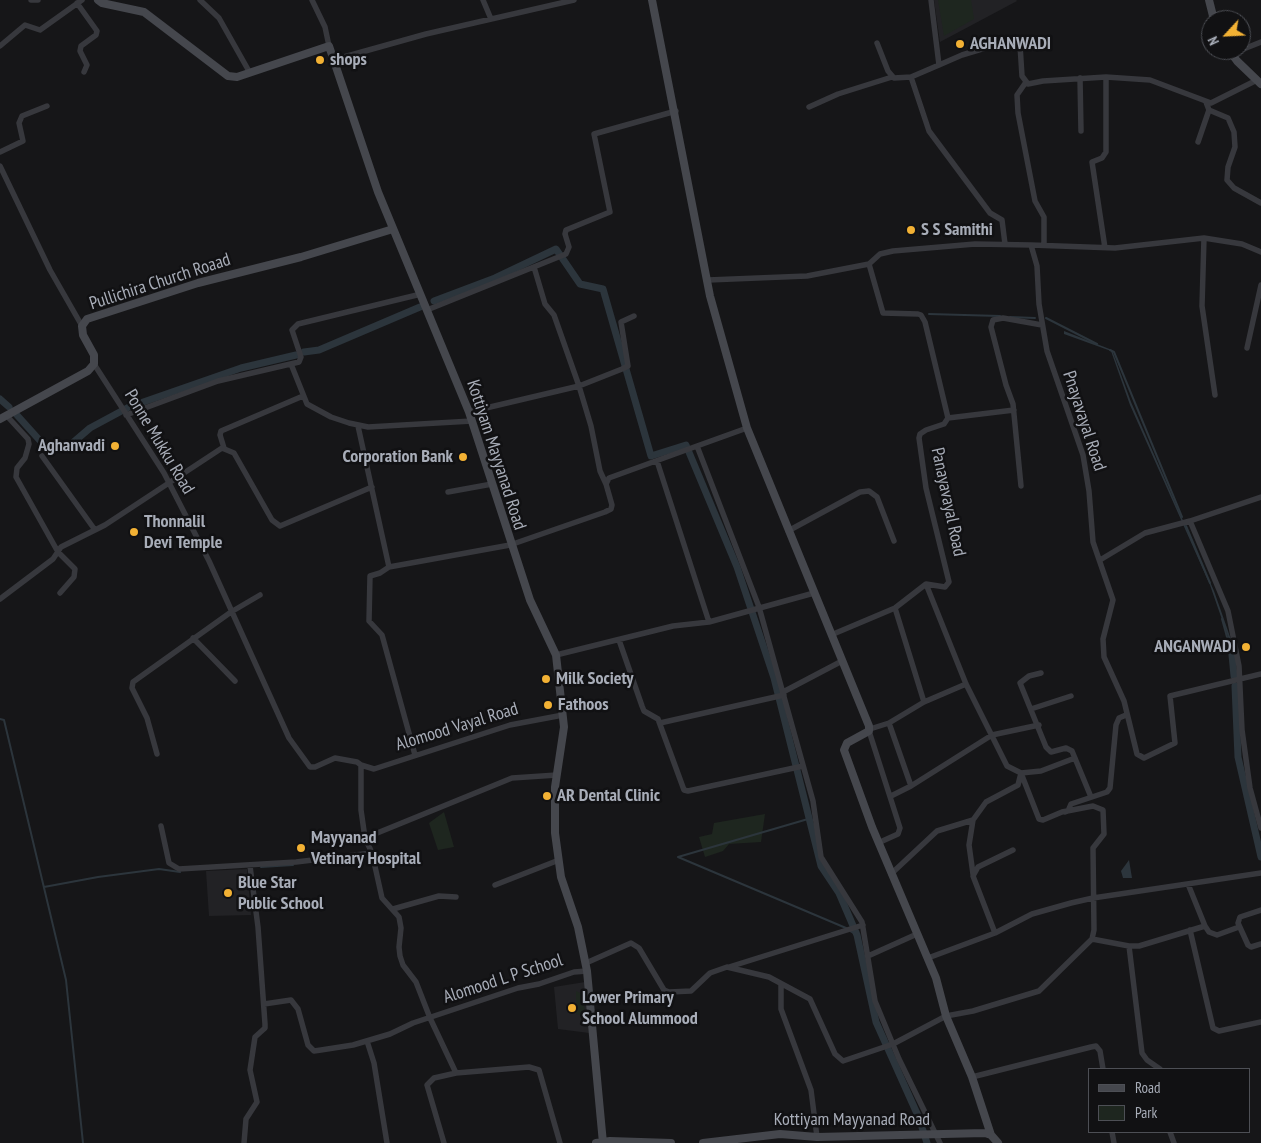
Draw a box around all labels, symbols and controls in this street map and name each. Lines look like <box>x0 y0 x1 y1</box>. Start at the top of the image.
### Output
north arrow <box>1201 10 1251 60</box>
place label: AGHANWADI <box>970 33 1051 55</box>
text: N <box>1204 34 1223 48</box>
marker: AGHANWADI <box>954 38 966 50</box>
place label: shops <box>330 49 367 71</box>
marker: shops <box>314 54 326 66</box>
place label: S S Samithi <box>921 219 993 241</box>
marker: S S Samithi <box>905 224 917 236</box>
street label: Pullichira Church Roaad <box>87 249 233 315</box>
street label: Pnayavayal Road <box>1058 368 1110 474</box>
street label: Kottiyam Mayyanad Road <box>462 377 530 533</box>
street label: Ponne Mukku Road <box>119 386 199 498</box>
place label: Aghanvadi <box>38 435 105 457</box>
marker: Aghanvadi <box>109 440 121 452</box>
place label: Corporation Bank <box>342 446 453 468</box>
street label: Panayavayal Road <box>926 446 970 558</box>
marker: Corporation Bank <box>457 451 469 463</box>
place label: Thonnalil Devi Temple <box>144 511 222 554</box>
marker: Thonnalil Devi Temple <box>128 526 140 538</box>
place label: ANGANWADI <box>1154 636 1236 658</box>
marker: ANGANWADI <box>1240 641 1252 653</box>
place label: Milk Society <box>556 668 634 690</box>
marker: Milk Society <box>540 673 552 685</box>
place label: Fathoos <box>558 694 609 716</box>
street label: Alomood Vayal Road <box>393 698 521 756</box>
marker: Fathoos <box>542 699 554 711</box>
place label: AR Dental Clinic <box>557 785 660 807</box>
marker: AR Dental Clinic <box>541 790 553 802</box>
place label: Mayyanad Vetinary Hospital <box>311 827 421 870</box>
marker: Mayyanad Vetinary Hospital <box>295 842 307 854</box>
place label: Blue Star Public School <box>238 872 323 914</box>
marker: Blue Star Public School <box>222 887 234 899</box>
street label: Alomood L P School <box>441 950 565 1008</box>
place label: Lower Primary School Alummood <box>582 987 698 1030</box>
marker: Lower Primary School Alummood <box>566 1002 578 1014</box>
legend <box>1088 1068 1251 1133</box>
text: Road <box>1135 1078 1161 1097</box>
text: Park <box>1135 1103 1157 1122</box>
street label: Kottiyam Mayyanad Road <box>774 1109 930 1131</box>

